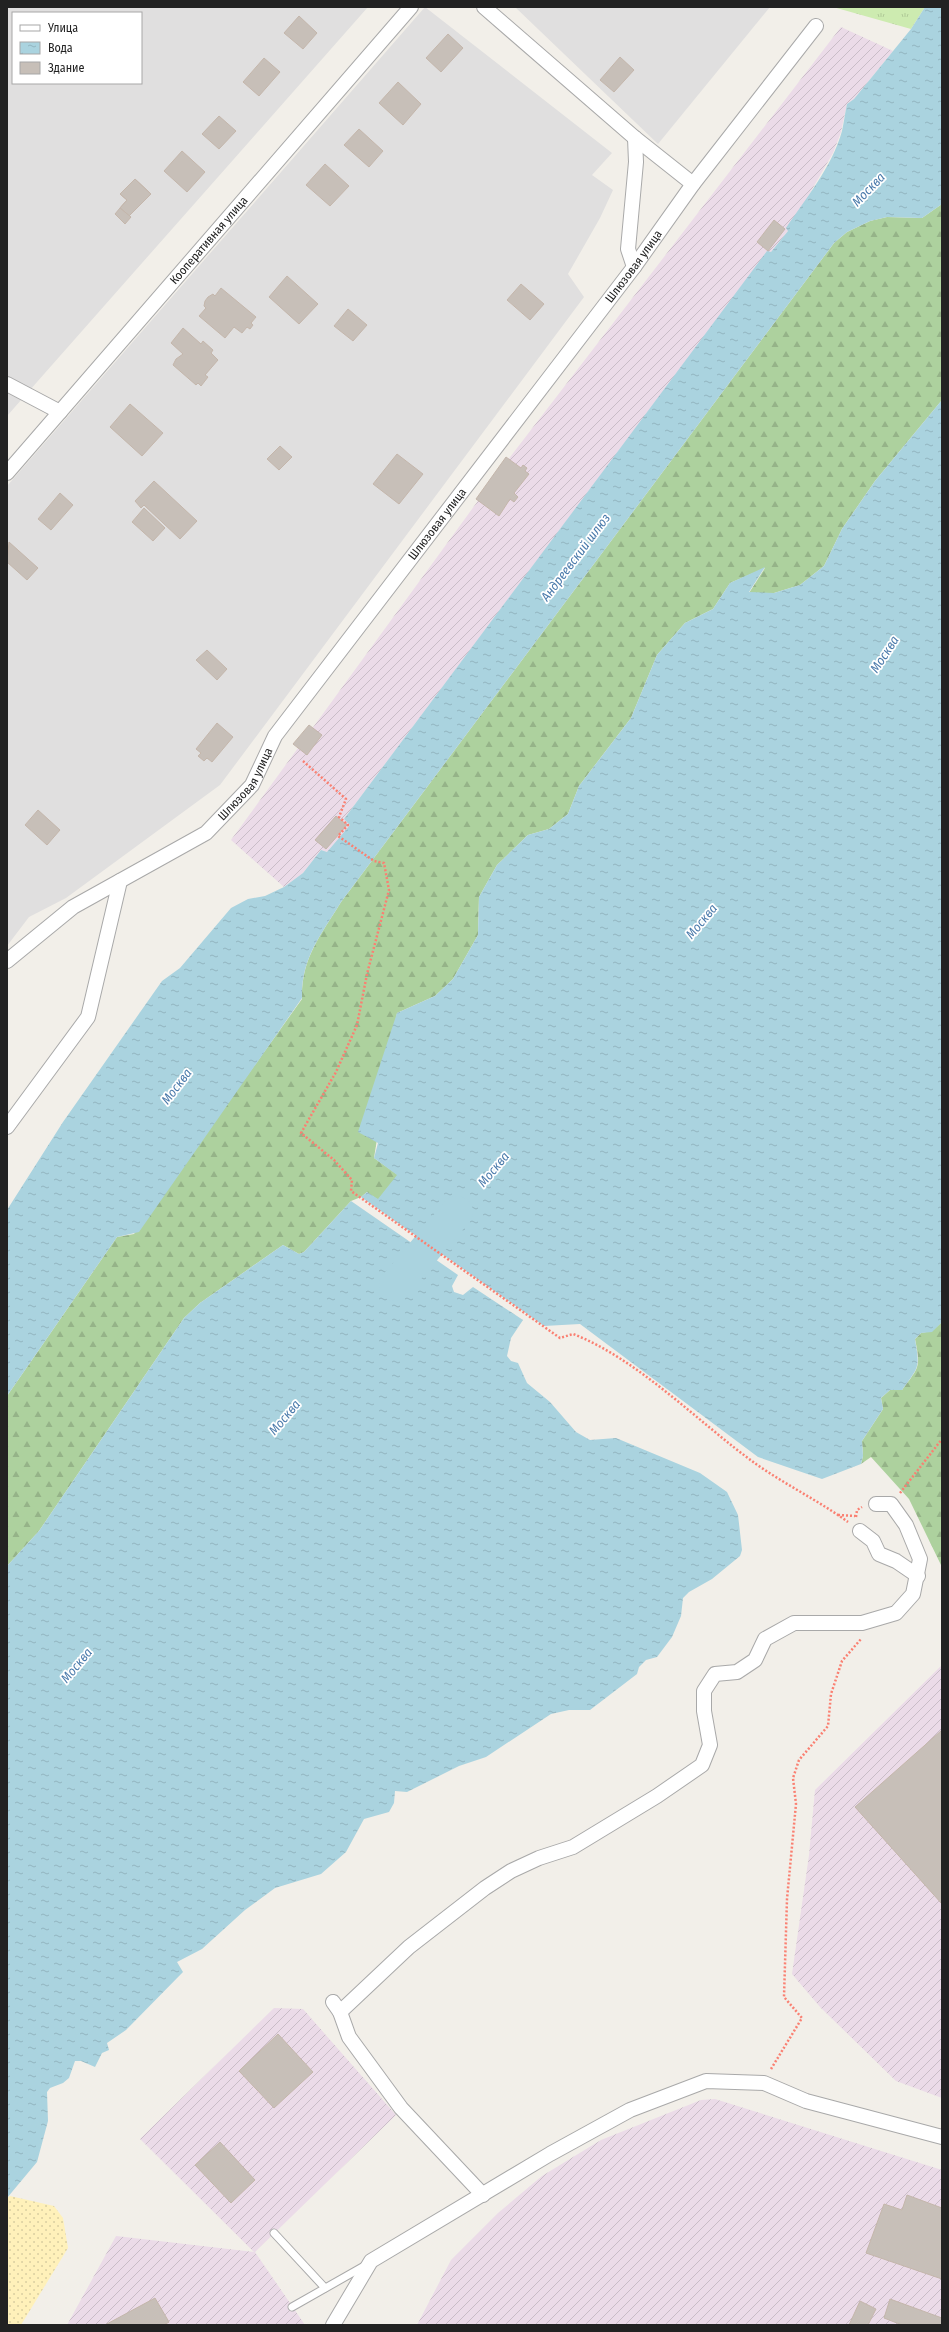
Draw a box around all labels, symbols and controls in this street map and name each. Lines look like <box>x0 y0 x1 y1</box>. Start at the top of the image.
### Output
legend <box>12 12 142 84</box>
text: Улица <box>47 21 78 35</box>
text: Вода <box>48 41 73 55</box>
text: Здание <box>48 61 84 75</box>
water label: Москва <box>849 169 888 209</box>
street label: Кооперативная улица <box>167 193 251 287</box>
street label: Шлюзовая улица <box>602 227 665 305</box>
street label: Шлюзовая улица <box>405 485 469 563</box>
water label: Андреевский шлюз <box>537 511 613 605</box>
water label: Москва <box>867 633 902 675</box>
street label: Шлюзовая улица <box>215 745 276 823</box>
water label: Москва <box>683 901 720 942</box>
water label: Москва <box>158 1065 195 1107</box>
water label: Москва <box>475 1149 512 1190</box>
water label: Москва <box>266 1397 303 1438</box>
water label: Москва <box>58 1645 95 1686</box>

